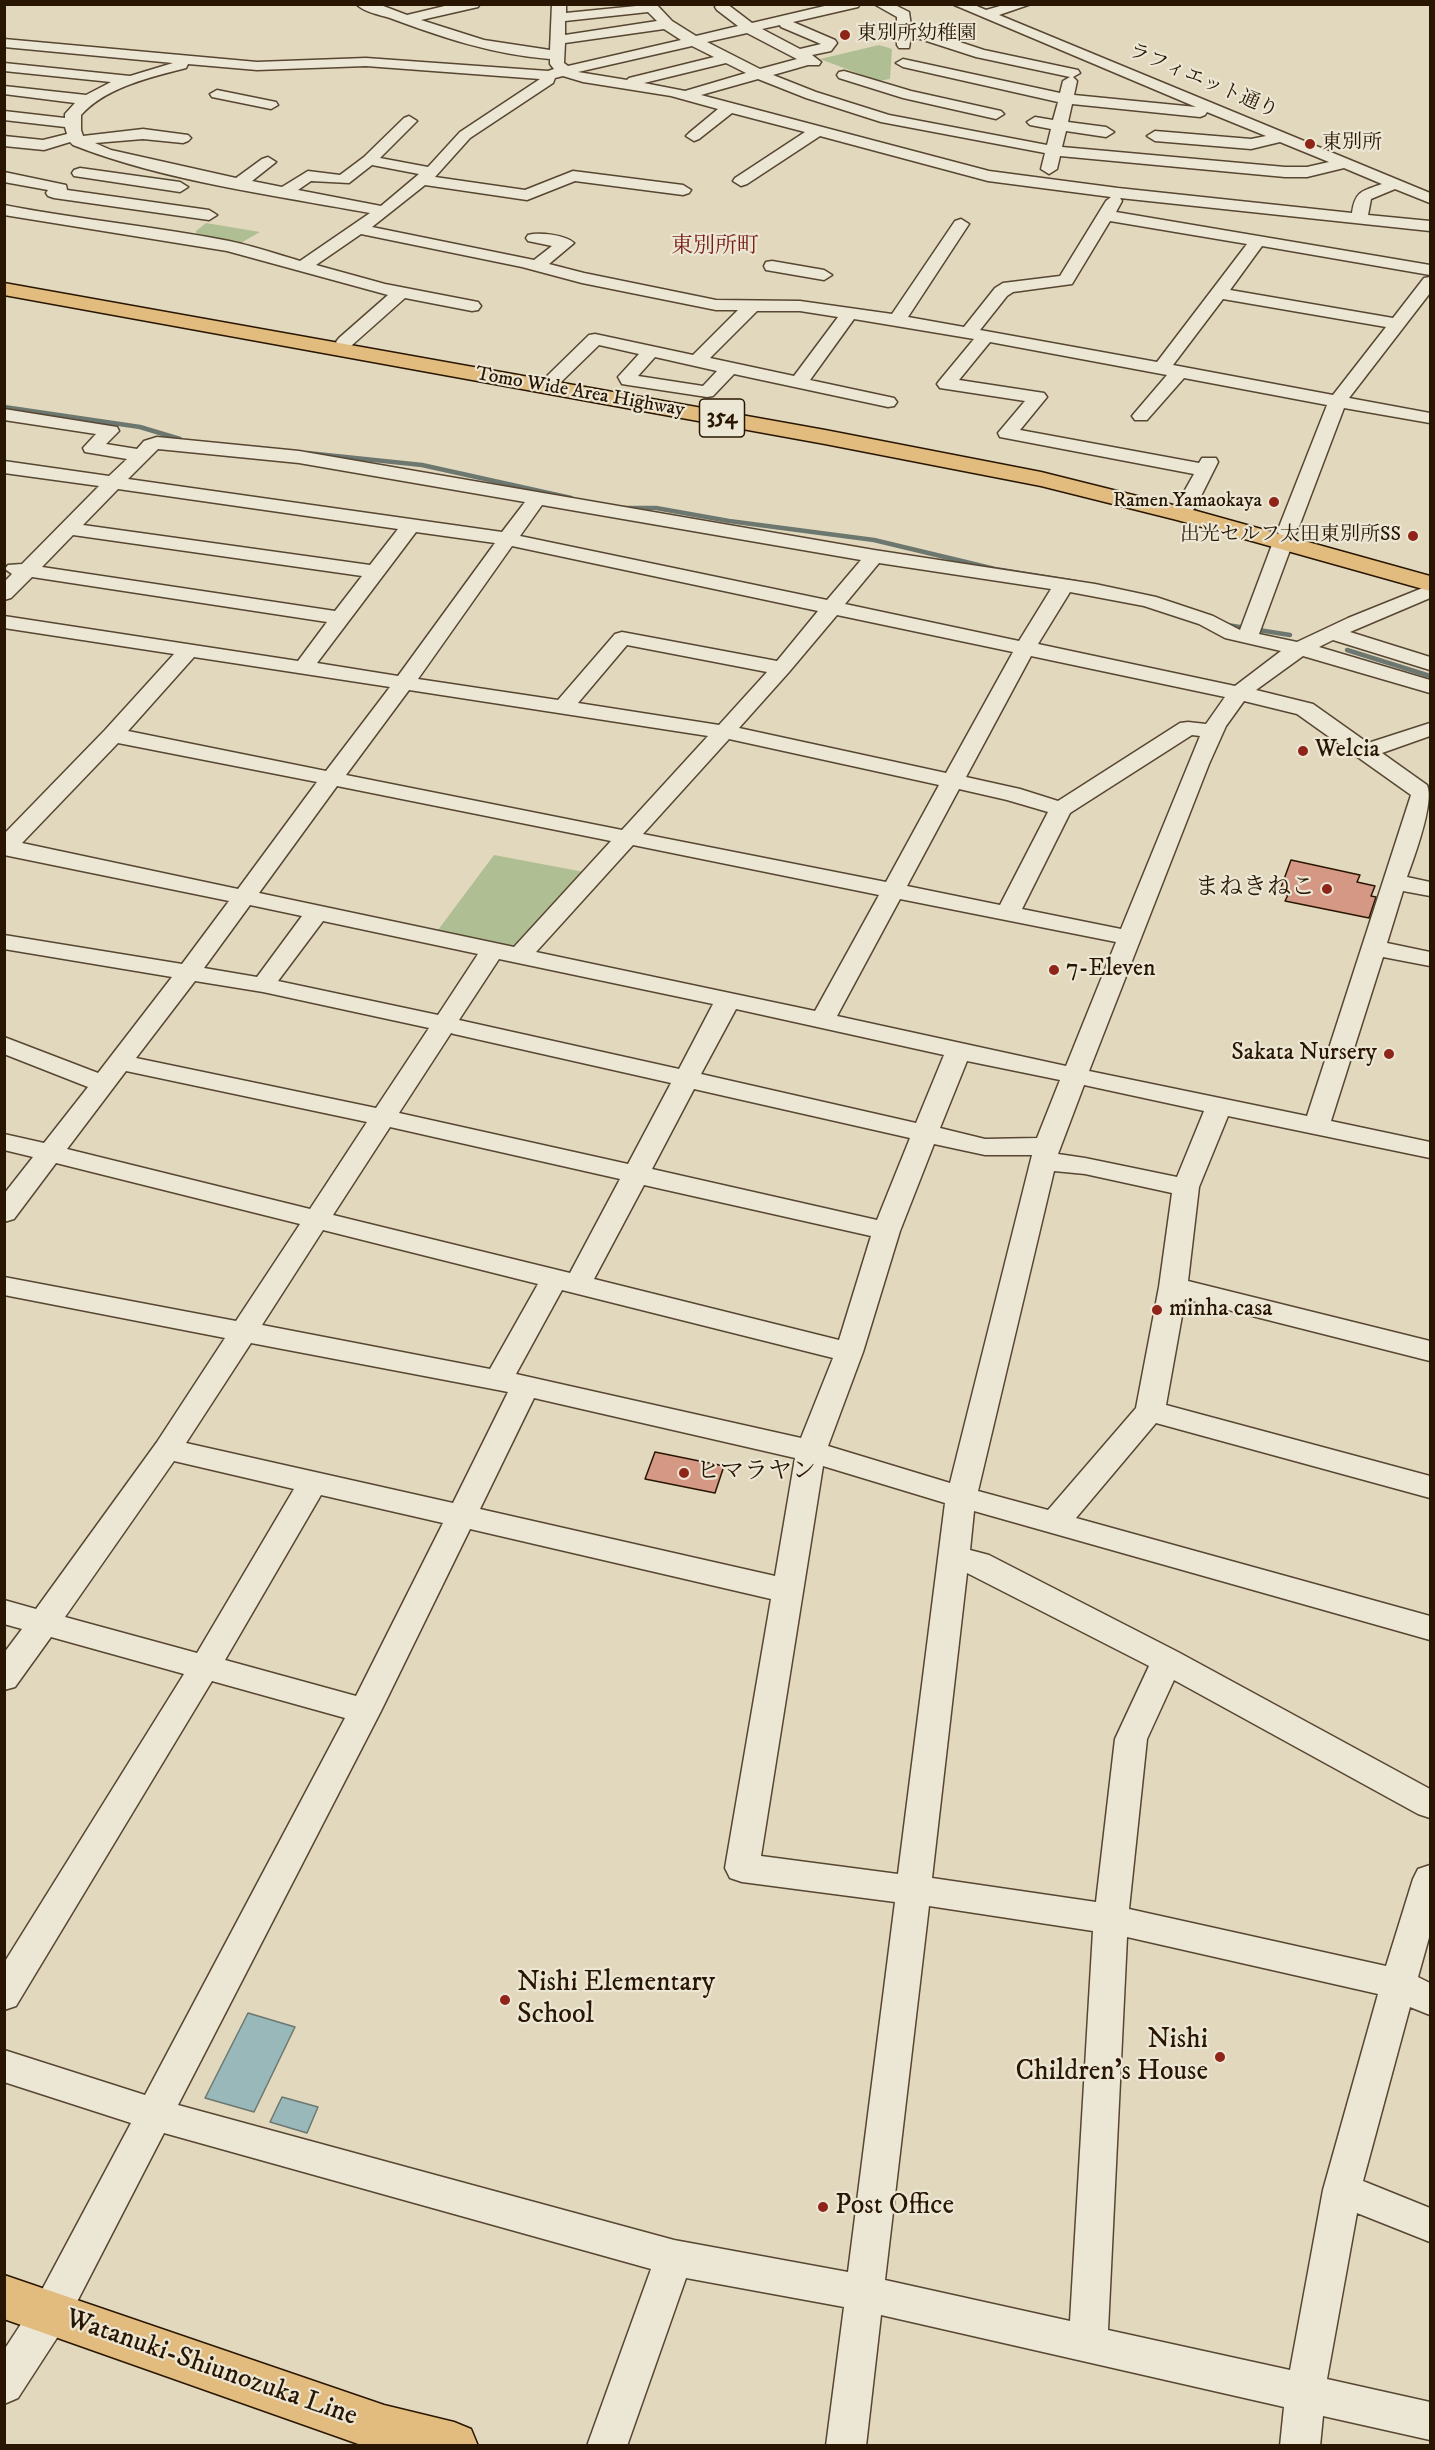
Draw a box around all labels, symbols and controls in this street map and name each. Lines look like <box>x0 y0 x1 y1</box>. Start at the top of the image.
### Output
place label: 東別所幼稚園 <box>857 23 977 47</box>
marker: 東別所幼稚園 <box>838 28 852 42</box>
street label: ラフィエット通り <box>1125 40 1281 124</box>
place label: 東別所 <box>1322 132 1382 156</box>
marker: 東別所 <box>1303 137 1317 151</box>
district label: 東別所町 <box>671 234 759 260</box>
street label: Tomo Wide Area Highway <box>474 363 686 423</box>
road number: 354 <box>700 399 744 437</box>
place label: Ramen Yamaokaya <box>1113 490 1262 514</box>
marker: Ramen Yamaokaya <box>1267 495 1281 509</box>
place label: 出光セルフ太田東別所SS <box>1180 524 1401 548</box>
marker: 出光セルフ太田東別所SS <box>1406 529 1420 543</box>
place label: Welcia <box>1315 737 1380 765</box>
marker: Welcia <box>1296 744 1310 758</box>
place label: まねきねこ <box>1195 875 1315 903</box>
marker: まねきねこ <box>1320 882 1334 896</box>
place label: 7-Eleven <box>1066 956 1155 984</box>
marker: 7-Eleven <box>1047 963 1061 977</box>
place label: Sakata Nursery <box>1231 1040 1377 1068</box>
marker: Sakata Nursery <box>1382 1047 1396 1061</box>
place label: minha casa <box>1169 1296 1272 1324</box>
marker: minha casa <box>1150 1303 1164 1317</box>
place label: ヒマラヤン <box>696 1459 816 1487</box>
marker: ヒマラヤン <box>677 1466 691 1480</box>
place label: Nishi Elementary School <box>517 1967 715 2033</box>
marker: Nishi Elementary School <box>498 1993 512 2007</box>
place label: Nishi Children's House <box>1015 2024 1208 2090</box>
marker: Nishi Children's House <box>1213 2050 1227 2064</box>
place label: Post Office <box>835 2190 954 2224</box>
marker: Post Office <box>816 2200 830 2214</box>
street label: Watanuki-Shiunozuka Line <box>61 2303 361 2435</box>

